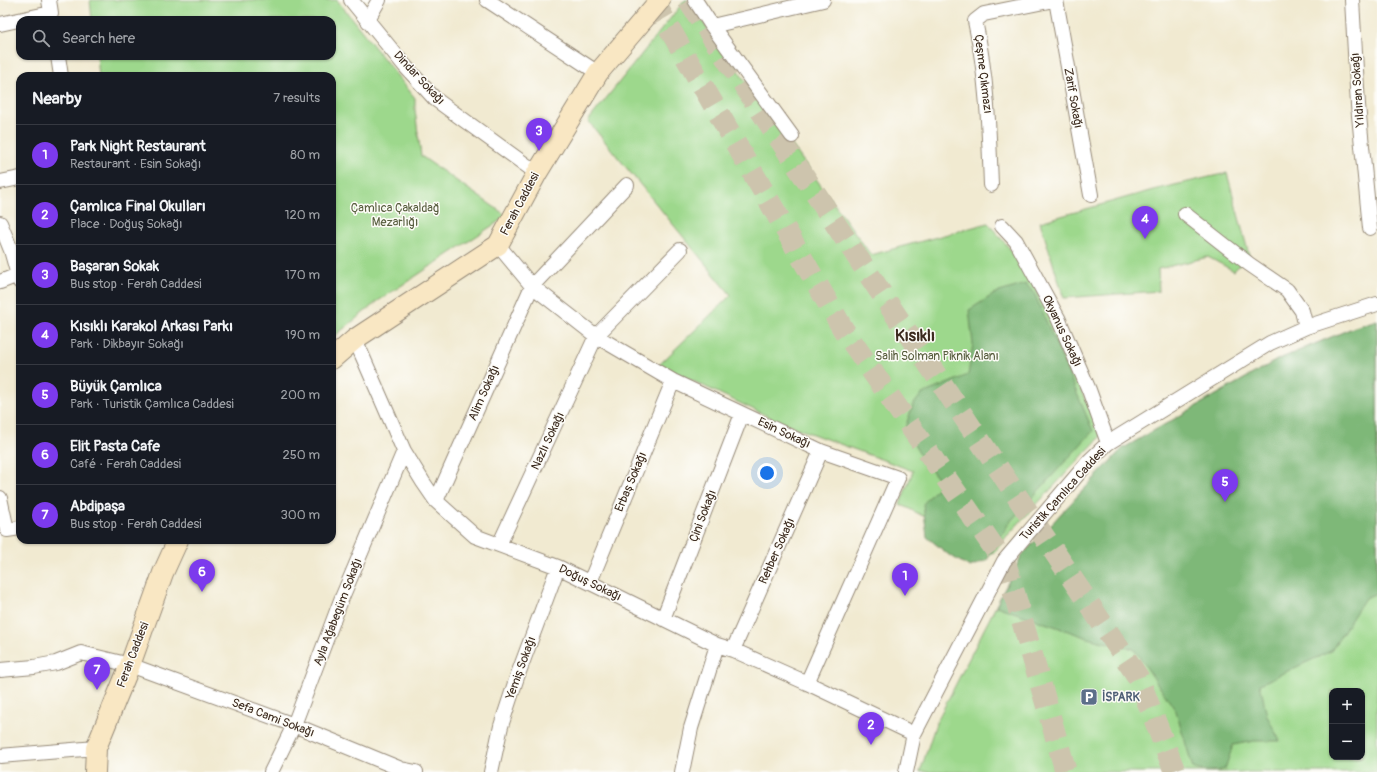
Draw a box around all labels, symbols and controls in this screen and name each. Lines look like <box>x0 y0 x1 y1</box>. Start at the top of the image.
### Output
search box <box>16 16 336 60</box>
icon: search <box>30 27 52 49</box>
text: Search here <box>62 29 135 48</box>
street label: Çeşme Çıkmazı <box>971 34 995 114</box>
street label: Dindar Sokağı <box>390 48 448 108</box>
street label: Yıldıran Sokağı <box>1348 52 1368 129</box>
street label: Zarif Sokağı <box>1060 67 1086 129</box>
text: Nearby <box>32 88 81 109</box>
text: 7 results <box>273 90 320 106</box>
pin: 3 <box>526 118 552 151</box>
text: Park Night Restaurant <box>70 137 206 156</box>
text: 1 <box>42 147 48 163</box>
text: 80 m <box>290 147 320 163</box>
text: Restaurant · Esin Sokağı <box>70 156 201 172</box>
street label: Ferah Caddesi <box>497 170 543 238</box>
text: Çamlıca Final Okulları <box>70 197 206 216</box>
park label: Çamlıca Çakaldağ Mezarlığı <box>351 201 439 230</box>
pin: 4 <box>1132 206 1158 239</box>
text: 2 <box>41 207 49 223</box>
text: 120 m <box>284 207 320 223</box>
text: Place · Doğuş Sokağı <box>70 216 183 232</box>
text: Başaran Sokak <box>70 257 159 276</box>
text: 3 <box>41 267 49 283</box>
text: 170 m <box>285 267 320 283</box>
text: Bus stop · Ferah Caddesi <box>70 276 202 292</box>
street label: Okyanus Sokağı <box>1039 293 1085 369</box>
text: Kısıklı Karakol Arkası Parkı <box>70 317 233 336</box>
district label: Kısıklı <box>895 326 935 346</box>
text: 4 <box>41 327 49 343</box>
text: 190 m <box>285 327 320 343</box>
text: Park · Dikbayır Sokağı <box>70 336 184 352</box>
park label: Salih Solman Piknik Alanı <box>875 349 999 364</box>
street label: Alim Sokağı <box>465 363 503 423</box>
text: Büyük Çamlıca <box>70 377 162 396</box>
text: 5 <box>41 387 49 403</box>
text: 200 m <box>281 387 320 403</box>
text: Park · Turistik Çamlıca Caddesi <box>70 396 234 412</box>
street label: Nazlı Sokağı <box>528 410 568 472</box>
street label: Esin Sokağı <box>755 414 813 452</box>
text: Elit Pasta Cafe <box>70 437 160 456</box>
street label: Turistik Çamlıca Caddesi <box>1017 444 1109 544</box>
text: 6 <box>41 447 49 463</box>
text: 250 m <box>282 447 320 463</box>
street label: Erbaş Sokağı <box>612 450 650 514</box>
text: Café · Ferah Caddesi <box>70 456 181 472</box>
your location <box>757 463 777 483</box>
pin: 5 <box>1212 469 1238 502</box>
street label: Çini Sokağı <box>686 488 720 544</box>
text: Abdipaşa <box>70 497 125 516</box>
text: 7 <box>42 507 48 523</box>
text: 300 m <box>281 507 320 523</box>
text: Bus stop · Ferah Caddesi <box>70 516 202 532</box>
street label: Rehber Sokağı <box>756 516 798 586</box>
street label: Ayla Ağabegüm Sokağı <box>311 556 365 668</box>
pin: 6 <box>189 559 215 592</box>
street label: Doğuş Sokağı <box>556 561 624 605</box>
pin: 1 <box>892 563 918 596</box>
street label: Ferah Caddesi <box>114 620 152 690</box>
street label: Yemiş Sokağı <box>502 635 539 702</box>
pin: 7 <box>84 657 110 690</box>
parking icon: İSPARK <box>1079 687 1099 707</box>
map controls <box>1329 688 1365 760</box>
button: + <box>1329 688 1365 724</box>
place label: İSPARK <box>1102 689 1140 705</box>
street label: Sefa Cami Sokağı <box>230 695 316 741</box>
pin: 2 <box>858 712 884 745</box>
button: − <box>1329 724 1365 760</box>

